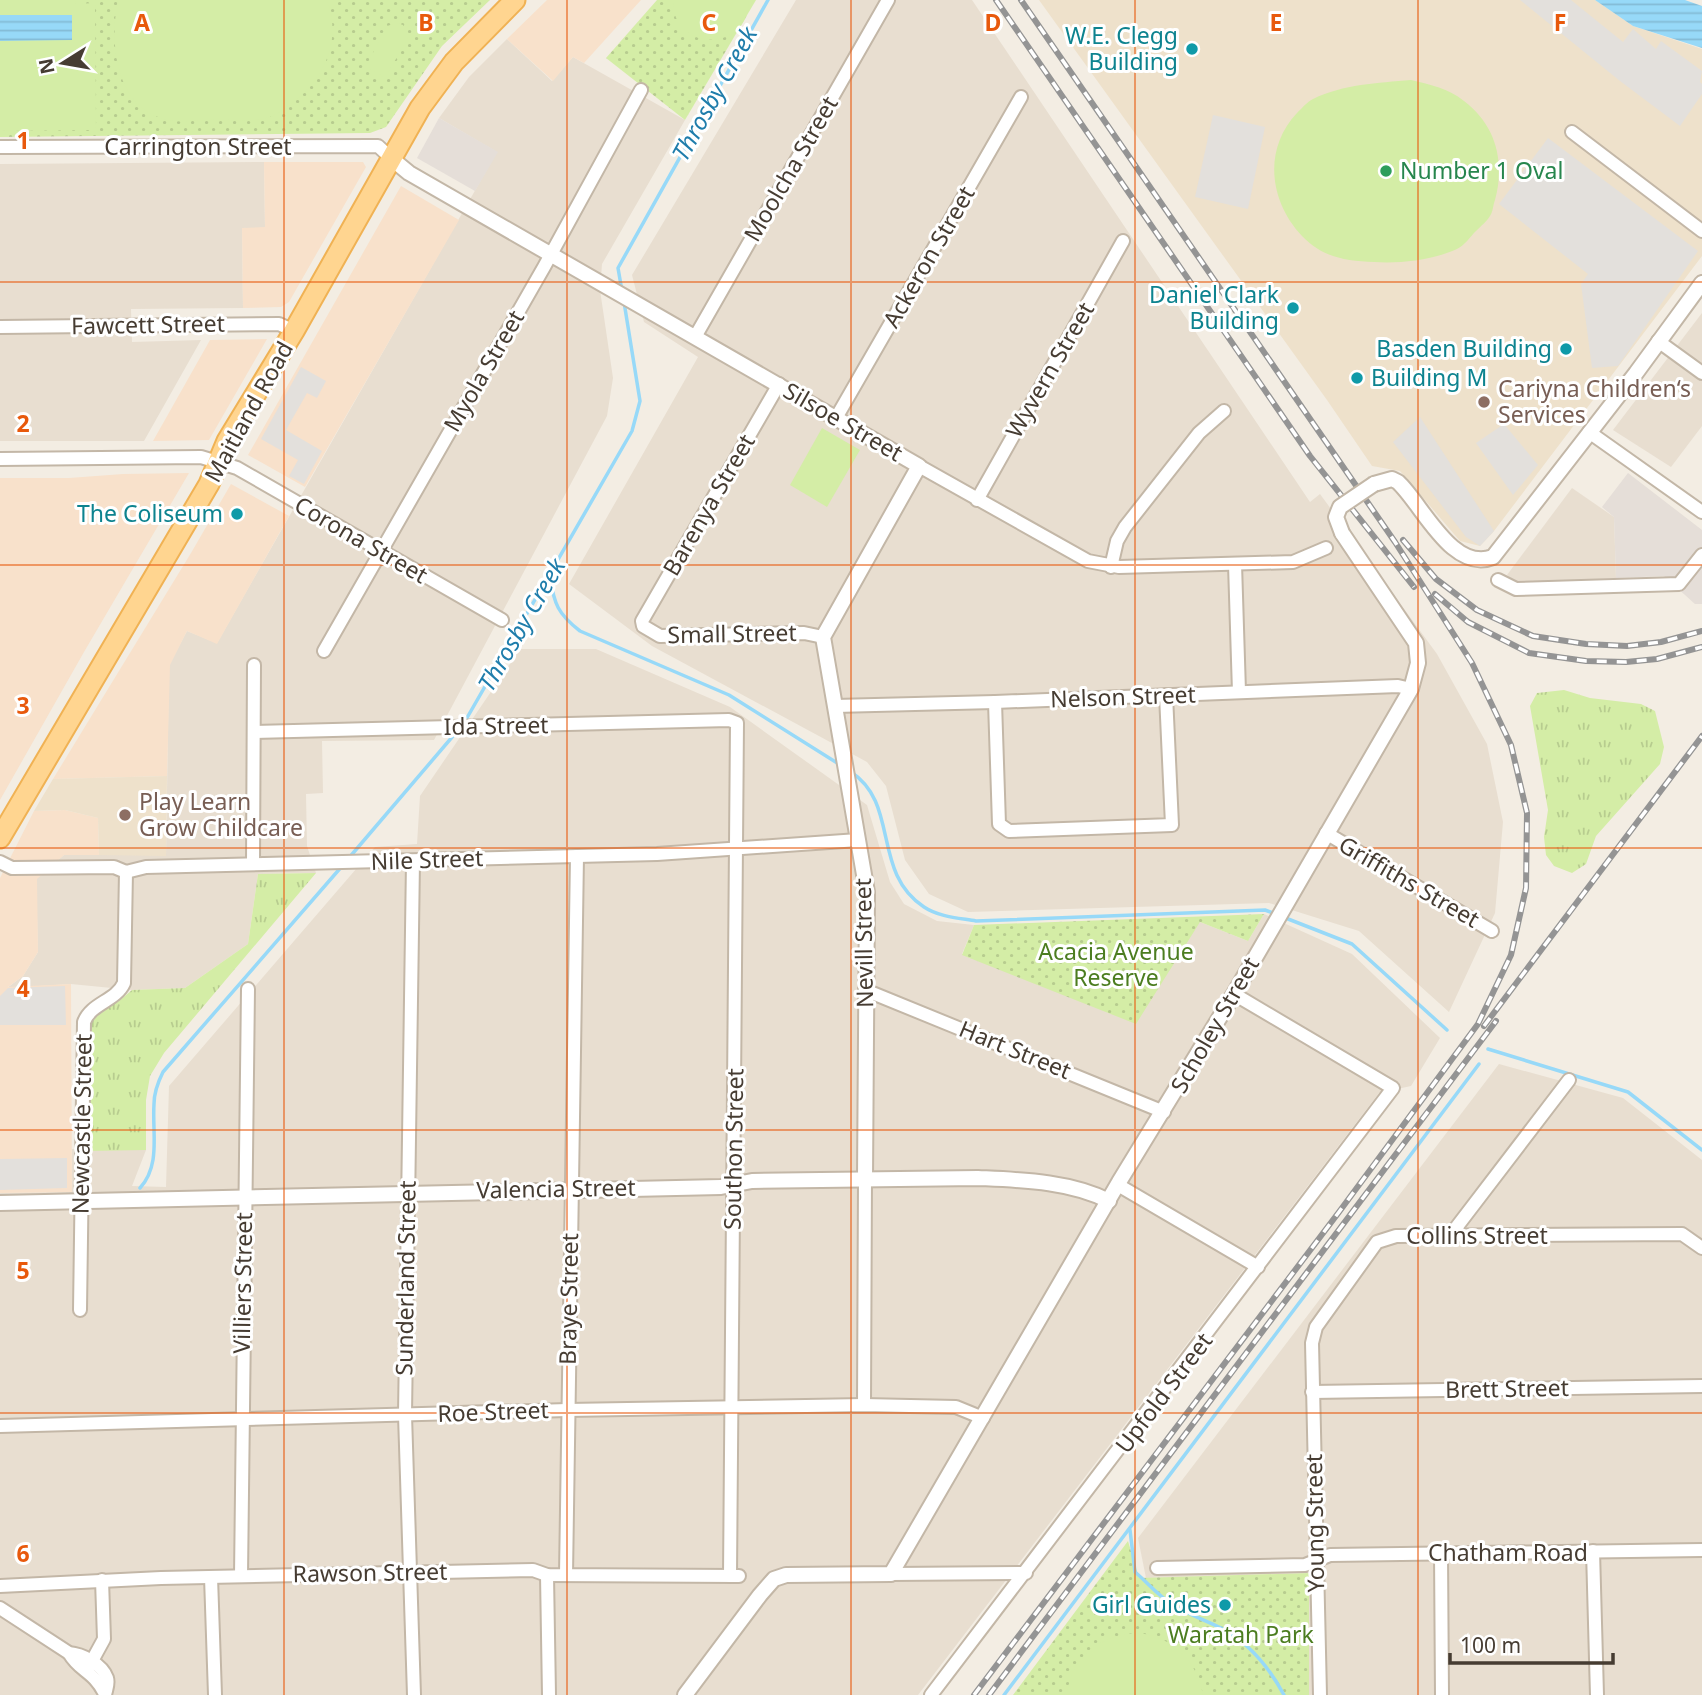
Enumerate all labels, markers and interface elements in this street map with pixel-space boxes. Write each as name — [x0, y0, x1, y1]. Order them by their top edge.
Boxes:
text: A — [134, 6, 150, 38]
text: B — [418, 6, 434, 38]
text: D — [985, 6, 1001, 38]
text: E — [1270, 6, 1282, 38]
text: F — [1554, 6, 1566, 38]
place label: W.E. Clegg Building — [1065, 19, 1178, 77]
water label: Throsby Creek — [666, 22, 764, 166]
north arrow — [28, 28, 98, 98]
marker: W.E. Clegg Building — [1184, 41, 1200, 57]
text: N — [32, 56, 61, 76]
street label: Moolcha Street — [736, 90, 845, 247]
text: 1 — [16, 124, 30, 156]
street label: Carrington Street — [104, 130, 292, 162]
place label: Number 1 Oval — [1400, 154, 1563, 186]
marker: Number 1 Oval — [1378, 163, 1394, 179]
street label: Ackeron Street — [875, 180, 982, 333]
place label: Daniel Clark Building — [1149, 278, 1280, 336]
street label: Wyvern Street — [997, 296, 1101, 443]
marker: Daniel Clark Building — [1285, 300, 1301, 316]
street label: Myola Street — [435, 304, 531, 437]
street label: Fawcett Street — [71, 307, 225, 341]
place label: Basden Building — [1376, 332, 1552, 364]
street label: Maitland Road — [196, 335, 300, 488]
marker: Basden Building — [1558, 341, 1574, 357]
place label: Building M — [1371, 361, 1487, 393]
marker: Building M — [1349, 370, 1365, 386]
place label: Cariyna Children‘s Services — [1498, 372, 1691, 430]
street label: Silsoe Street — [778, 374, 909, 468]
marker: Cariyna Children‘s Services — [1476, 394, 1492, 410]
text: 2 — [16, 407, 30, 439]
street label: Barenya Street — [655, 428, 762, 581]
street label: Corona Street — [289, 488, 434, 590]
place label: The Coliseum — [77, 497, 223, 529]
marker: The Coliseum — [229, 506, 245, 522]
water label: Throsby Creek — [469, 551, 573, 697]
street label: Small Street — [667, 616, 797, 650]
street label: Nelson Street — [1050, 677, 1196, 715]
text: 3 — [16, 689, 30, 721]
street label: Ida Street — [443, 708, 549, 742]
place label: Play Learn Grow Childcare — [139, 785, 303, 843]
marker: Play Learn Grow Childcare — [117, 807, 133, 823]
street label: Griffiths Street — [1333, 828, 1486, 934]
street label: Nile Street — [370, 841, 484, 877]
street label: Nevill Street — [846, 878, 880, 1008]
park label: Acacia Avenue Reserve — [1038, 935, 1194, 993]
street label: Scholey Street — [1162, 951, 1266, 1098]
text: 4 — [16, 972, 30, 1004]
street label: Hart Street — [955, 1012, 1076, 1086]
street label: Newcastle Street — [63, 1033, 99, 1214]
street label: Southon Street — [716, 1068, 750, 1230]
street label: Valencia Street — [476, 1171, 636, 1205]
street label: Sunderland Street — [387, 1180, 423, 1376]
street label: Villiers Street — [225, 1212, 259, 1354]
street label: Collins Street — [1406, 1219, 1548, 1251]
street label: Braye Street — [551, 1233, 585, 1365]
text: 5 — [16, 1254, 30, 1286]
street label: Upfold Street — [1107, 1326, 1219, 1459]
street label: Brett Street — [1445, 1371, 1569, 1405]
street label: Roe Street — [437, 1393, 549, 1429]
street label: Young Street — [1297, 1453, 1331, 1593]
street label: Chatham Road — [1428, 1536, 1588, 1568]
text: 6 — [16, 1537, 30, 1569]
street label: Rawson Street — [292, 1555, 448, 1589]
place label: Girl Guides — [1092, 1588, 1211, 1620]
marker: Girl Guides — [1217, 1597, 1233, 1613]
park label: Waratah Park — [1168, 1618, 1315, 1650]
scale bar — [1450, 1622, 1613, 1666]
text: 100 m — [1460, 1631, 1521, 1659]

